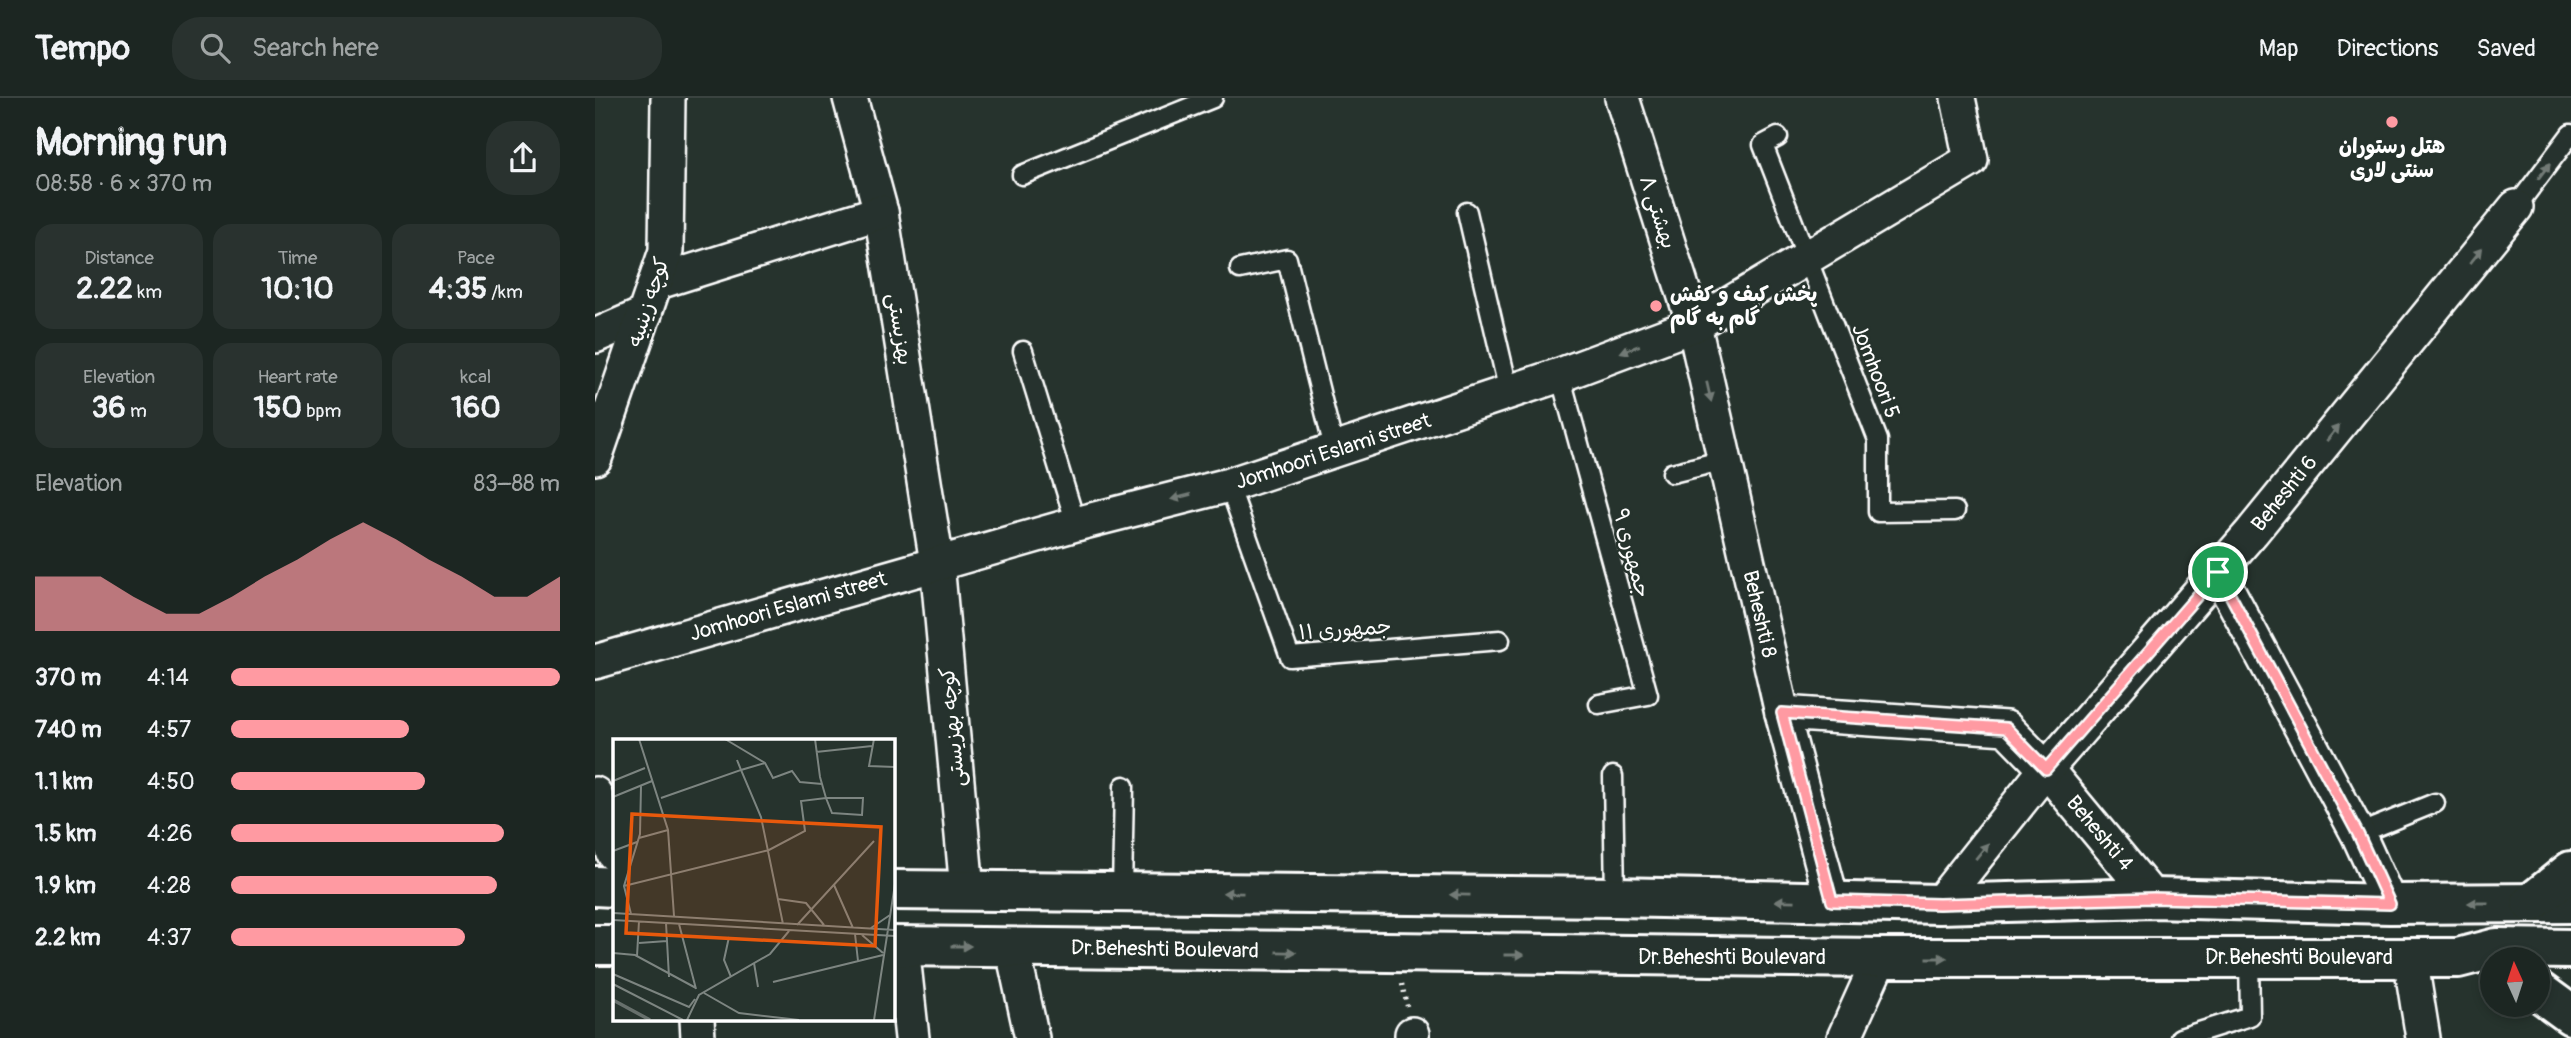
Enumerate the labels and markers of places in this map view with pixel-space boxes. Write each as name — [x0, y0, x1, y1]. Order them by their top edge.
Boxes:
marker: هتل رستوران سنتی لاری — [2384, 114, 2400, 130]
place label: هتل رستوران سنتی لاری — [2339, 133, 2446, 184]
place label: پخش کیف و کفش گام به گام — [1670, 281, 1817, 334]
marker: پخش کیف و کفش گام به گام — [1648, 298, 1664, 314]
pin — [2188, 542, 2248, 602]

